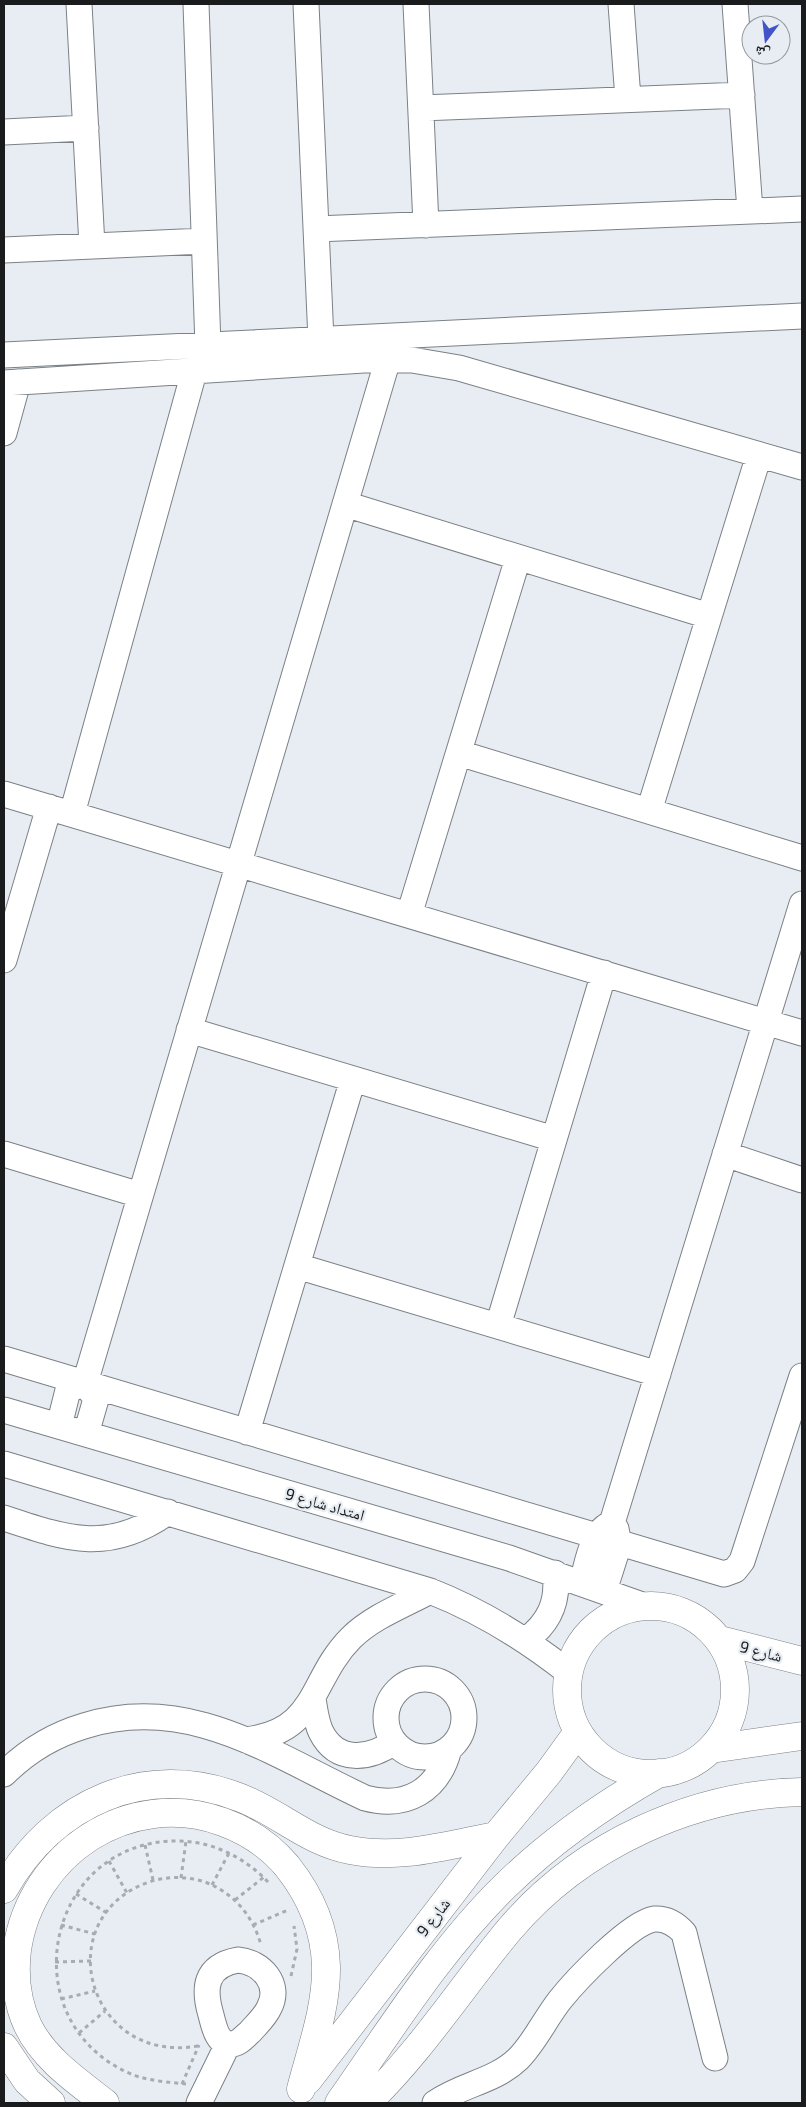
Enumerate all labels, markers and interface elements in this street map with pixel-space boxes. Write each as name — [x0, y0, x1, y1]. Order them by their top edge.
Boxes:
north arrow — [741, 15, 791, 65]
text: ش — [753, 42, 772, 63]
street label: امتداد شارع 9 — [283, 1483, 367, 1526]
street label: شارع 9 — [737, 1636, 784, 1667]
street label: شارع 9 — [412, 1894, 455, 1941]

